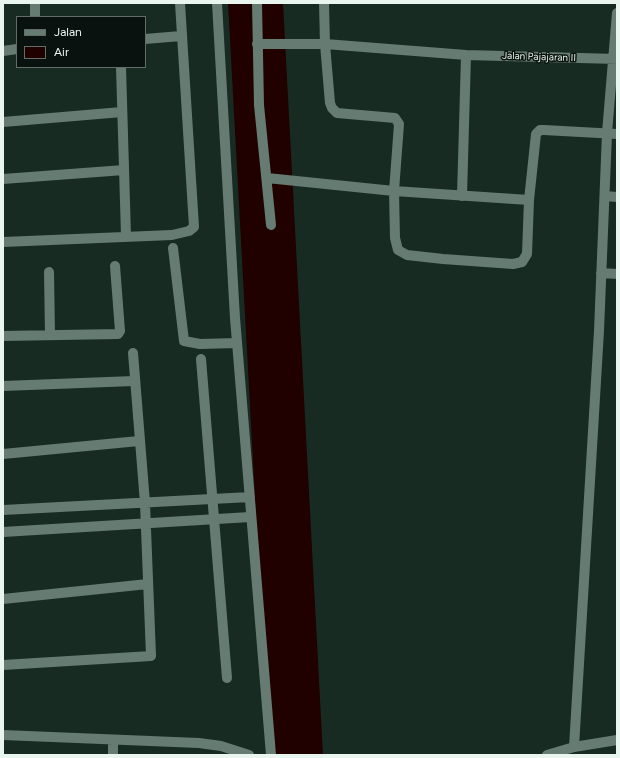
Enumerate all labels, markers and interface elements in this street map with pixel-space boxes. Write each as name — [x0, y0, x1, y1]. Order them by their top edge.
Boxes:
legend — [16, 16, 146, 68]
text: Jalan — [54, 25, 82, 39]
text: Air — [54, 45, 69, 59]
street label: Jalan Pajajaran II — [502, 50, 576, 64]

